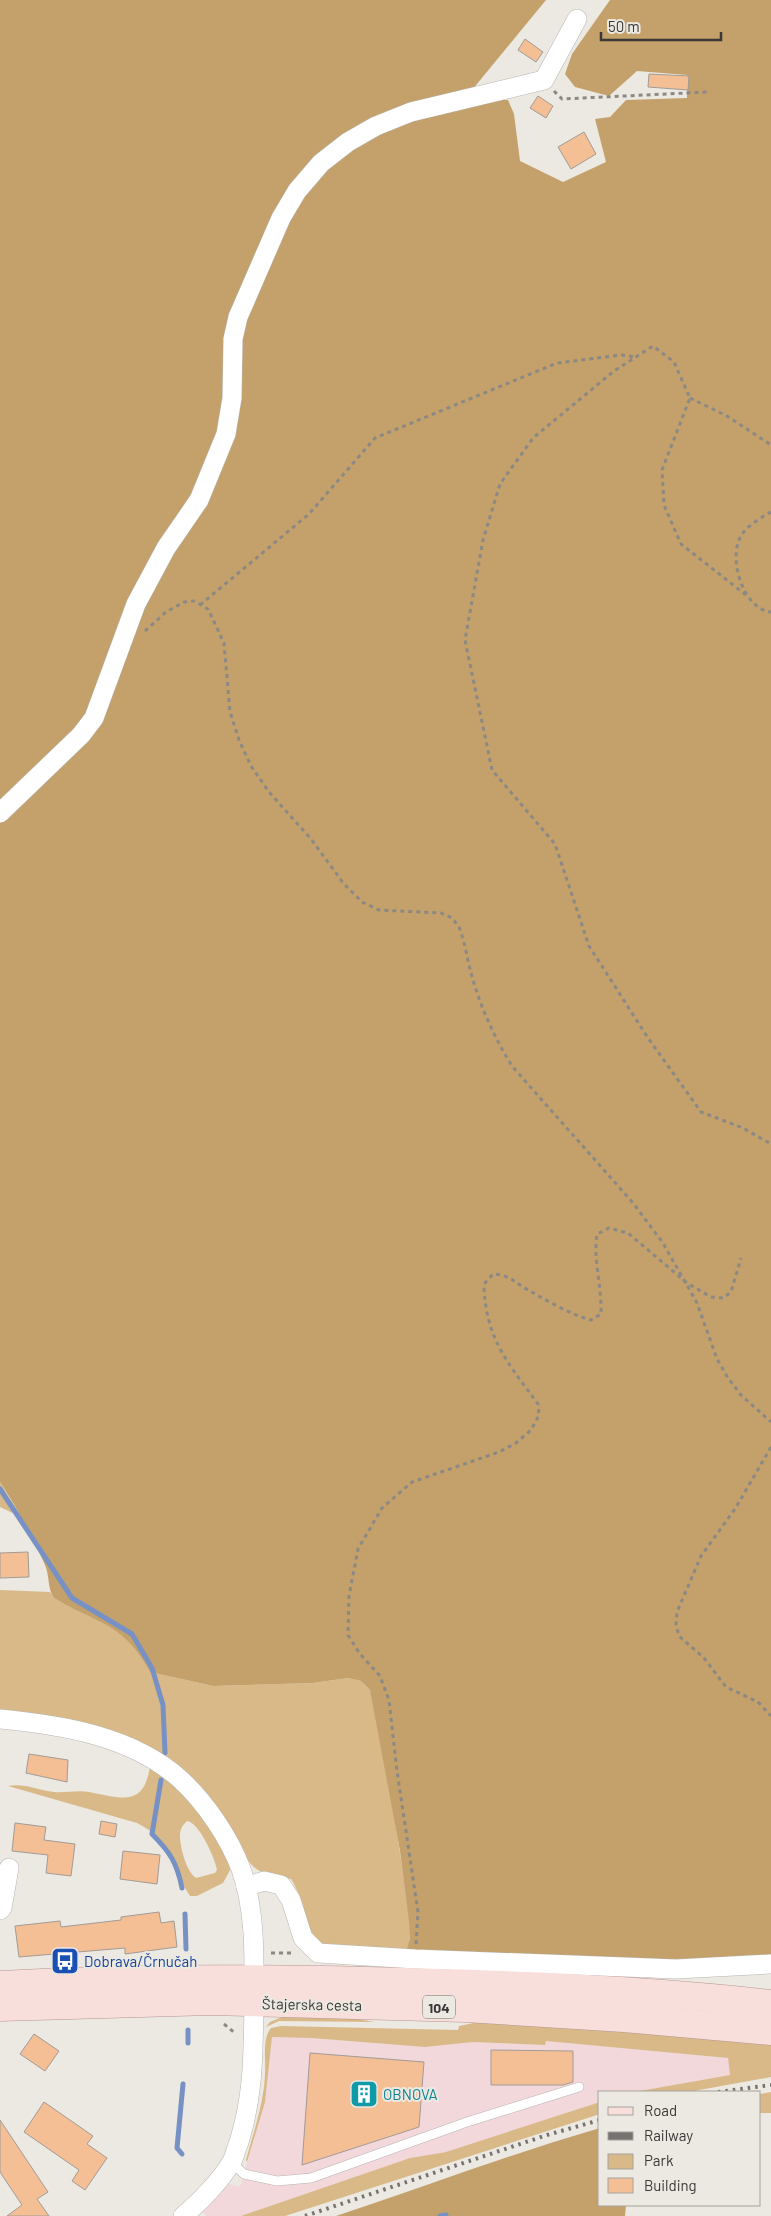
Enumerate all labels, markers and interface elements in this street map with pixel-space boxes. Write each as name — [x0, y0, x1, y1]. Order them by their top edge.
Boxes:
scale bar — [601, 10, 721, 42]
text: 50 m — [608, 17, 640, 35]
bus stop icon: Dobrava/Črnučah — [50, 1946, 80, 1976]
place label: Dobrava/Črnučah — [84, 1952, 197, 1970]
street label: Štajerska cesta — [262, 1994, 362, 2014]
road number: 104 — [423, 1995, 455, 2018]
building icon: OBNOVA — [349, 2079, 379, 2109]
place label: OBNOVA — [383, 2085, 438, 2103]
legend — [598, 2091, 761, 2206]
text: Road — [644, 2101, 677, 2119]
text: Railway — [644, 2126, 693, 2144]
text: Park — [644, 2151, 674, 2169]
text: Building — [644, 2176, 697, 2194]

